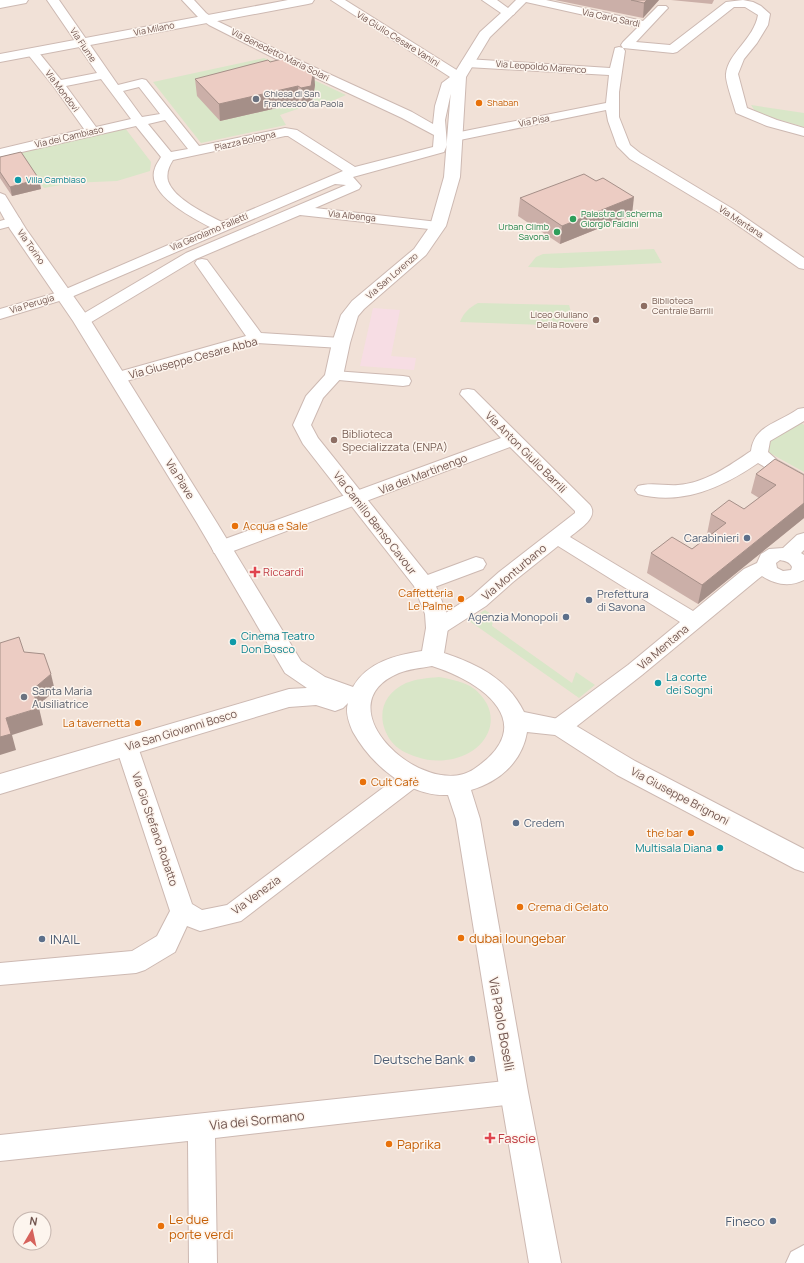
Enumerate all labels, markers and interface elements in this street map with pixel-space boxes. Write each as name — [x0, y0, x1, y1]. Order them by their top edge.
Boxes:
street label: Via Carlo Sardi — [581, 5, 641, 30]
street label: Via Giulio Cesare Vanini — [354, 8, 442, 69]
street label: Via Milano — [132, 18, 176, 39]
street label: Via Fiume — [67, 25, 100, 65]
street label: Via Benedetto Maria Solari — [229, 25, 332, 84]
street label: Via Leopoldo Marenco — [495, 57, 587, 76]
street label: Via Mondovì — [42, 67, 82, 114]
place label: Chiesa di San Francesco da Paola — [264, 87, 344, 110]
marker: Chiesa di San Francesco da Paola — [251, 94, 261, 104]
place label: Shaban — [487, 96, 519, 109]
marker: Shaban — [474, 98, 484, 108]
street label: Via Pisa — [517, 111, 551, 130]
street label: Via dei Cambiaso — [33, 122, 105, 151]
street label: Piazza Bologna — [213, 127, 277, 154]
place label: Villa Cambiaso — [26, 173, 86, 186]
marker: Villa Cambiaso — [13, 175, 23, 185]
street label: Via Mentana — [716, 202, 766, 241]
street label: Via Albenga — [327, 207, 377, 224]
place label: Palestra di scherma Giorgio Faldini — [581, 207, 662, 230]
street label: Via Gerolamo Falletti — [168, 209, 250, 254]
marker: Palestra di scherma Giorgio Faldini — [568, 214, 578, 224]
place label: Urban Climb Savona — [498, 220, 549, 243]
street label: Via Torino — [15, 227, 48, 267]
marker: Urban Climb Savona — [552, 227, 562, 237]
street label: Via San Lorenzo — [363, 249, 421, 302]
street label: Via Perugia — [8, 291, 56, 316]
place label: Biblioteca Centrale Barrili — [652, 294, 713, 317]
marker: Biblioteca Centrale Barrili — [639, 301, 649, 311]
place label: Liceo Giuliano Della Rovere — [530, 308, 588, 331]
marker: Liceo Giuliano Della Rovere — [591, 315, 601, 325]
street label: Via Giuseppe Cesare Abba — [127, 333, 259, 382]
street label: Via Anton Giulio Barrili — [482, 408, 570, 496]
place label: Biblioteca Specializzata (ENPA) — [342, 426, 448, 454]
marker: Biblioteca Specializzata (ENPA) — [329, 435, 339, 445]
street label: Via dei Martinengo — [376, 450, 470, 497]
street label: Via Piave — [162, 456, 199, 502]
street label: Via Camillo Benso Cavour — [330, 468, 420, 577]
place label: Acqua e Sale — [243, 518, 309, 533]
marker: Acqua e Sale — [230, 521, 240, 531]
place label: Carabinieri — [684, 530, 739, 545]
marker: Carabinieri — [742, 533, 752, 543]
street label: Via Monturbano — [478, 540, 550, 603]
place label: Riccardi — [263, 564, 304, 579]
marker: Riccardi — [250, 567, 260, 577]
place label: Caffetteria Le Palme — [398, 585, 454, 613]
place label: Prefettura di Savona — [597, 586, 649, 614]
marker: Caffetteria Le Palme — [456, 594, 466, 604]
marker: Prefettura di Savona — [584, 595, 594, 605]
place label: Agenzia Monopoli — [468, 609, 558, 624]
marker: Agenzia Monopoli — [561, 612, 571, 622]
street label: Via Mentana — [634, 621, 691, 672]
place label: Cinema Teatro Don Bosco — [241, 628, 315, 656]
marker: Cinema Teatro Don Bosco — [228, 637, 238, 647]
place label: La corte dei Sogni — [666, 669, 713, 697]
marker: La corte dei Sogni — [653, 678, 663, 688]
place label: Santa Maria Ausiliatrice — [32, 683, 92, 711]
marker: Santa Maria Ausiliatrice — [19, 692, 29, 702]
street label: Via San Giovanni Bosco — [123, 705, 239, 754]
place label: La tavernetta — [63, 715, 130, 730]
marker: La tavernetta — [133, 718, 143, 728]
street label: Via Giuseppe Brignoni — [628, 763, 732, 828]
street label: Via Gio Stefano Robatto — [129, 770, 182, 888]
place label: Cult Cafè — [371, 774, 419, 789]
marker: Cult Cafè — [358, 777, 368, 787]
place label: Credem — [524, 815, 564, 830]
marker: Credem — [511, 818, 521, 828]
place label: the bar — [647, 825, 683, 840]
marker: the bar — [686, 828, 696, 838]
place label: Multisala Diana — [635, 840, 712, 855]
marker: Multisala Diana — [715, 843, 725, 853]
street label: Via Venezia — [228, 872, 283, 917]
place label: Crema di Gelato — [528, 899, 609, 914]
marker: Crema di Gelato — [515, 902, 525, 912]
place label: dubai loungebar — [469, 929, 566, 947]
place label: INAIL — [50, 930, 80, 948]
marker: dubai loungebar — [456, 933, 466, 943]
marker: INAIL — [37, 934, 47, 944]
street label: Via Paolo Boselli — [485, 975, 519, 1073]
place label: Deutsche Bank — [373, 1050, 465, 1068]
marker: Deutsche Bank — [467, 1054, 477, 1064]
street label: Via dei Sormano — [209, 1106, 306, 1134]
place label: Fascie — [498, 1129, 536, 1147]
marker: Fascie — [485, 1133, 495, 1143]
place label: Paprika — [397, 1135, 441, 1153]
marker: Paprika — [384, 1139, 394, 1149]
place label: Le due porte verdi — [169, 1210, 233, 1243]
north arrow — [12, 1211, 52, 1251]
place label: Fineco — [725, 1212, 765, 1230]
text: N — [29, 1213, 39, 1229]
marker: Fineco — [768, 1216, 778, 1226]
marker: Le due porte verdi — [156, 1221, 166, 1231]

